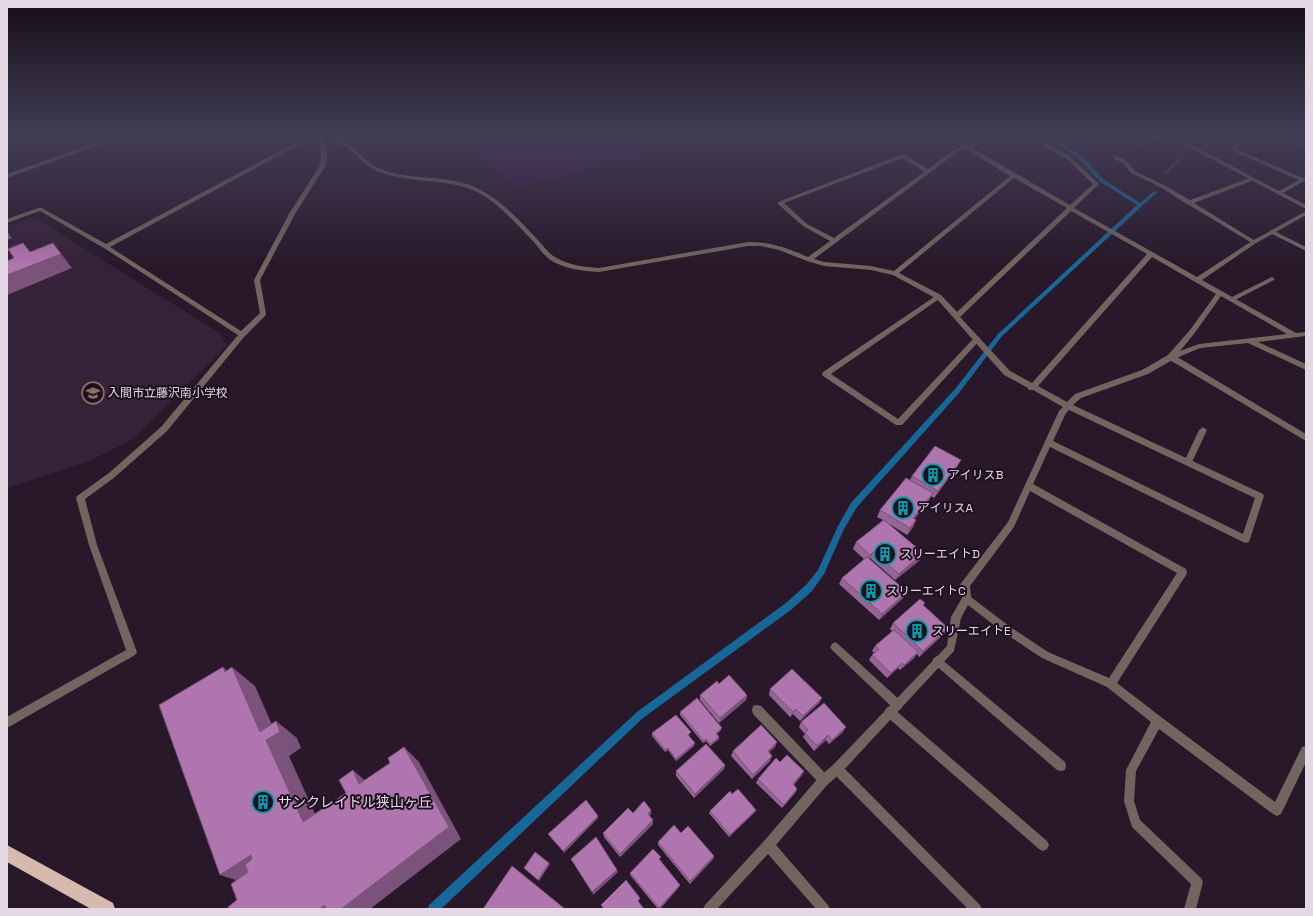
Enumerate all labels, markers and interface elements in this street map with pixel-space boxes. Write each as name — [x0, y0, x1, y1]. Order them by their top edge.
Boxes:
school or university icon: 入間市立藤沢南小学校 — [80, 380, 106, 406]
place label: 入間市立藤沢南小学校 — [108, 385, 228, 401]
building icon: アイリスB — [920, 462, 946, 488]
place label: アイリスB — [948, 467, 1003, 483]
building icon: アイリスA — [890, 495, 916, 521]
place label: アイリスA — [918, 500, 973, 516]
building icon: スリーエイトD — [872, 541, 898, 567]
place label: スリーエイトD — [900, 546, 980, 562]
building icon: スリーエイトC — [858, 578, 884, 604]
place label: スリーエイトC — [886, 583, 966, 599]
building icon: スリーエイトE — [904, 618, 930, 644]
place label: スリーエイトE — [932, 623, 1011, 639]
building icon: サンクレイドル狭山ヶ丘 — [250, 789, 276, 815]
place label: サンクレイドル狭山ヶ丘 — [278, 793, 432, 811]

